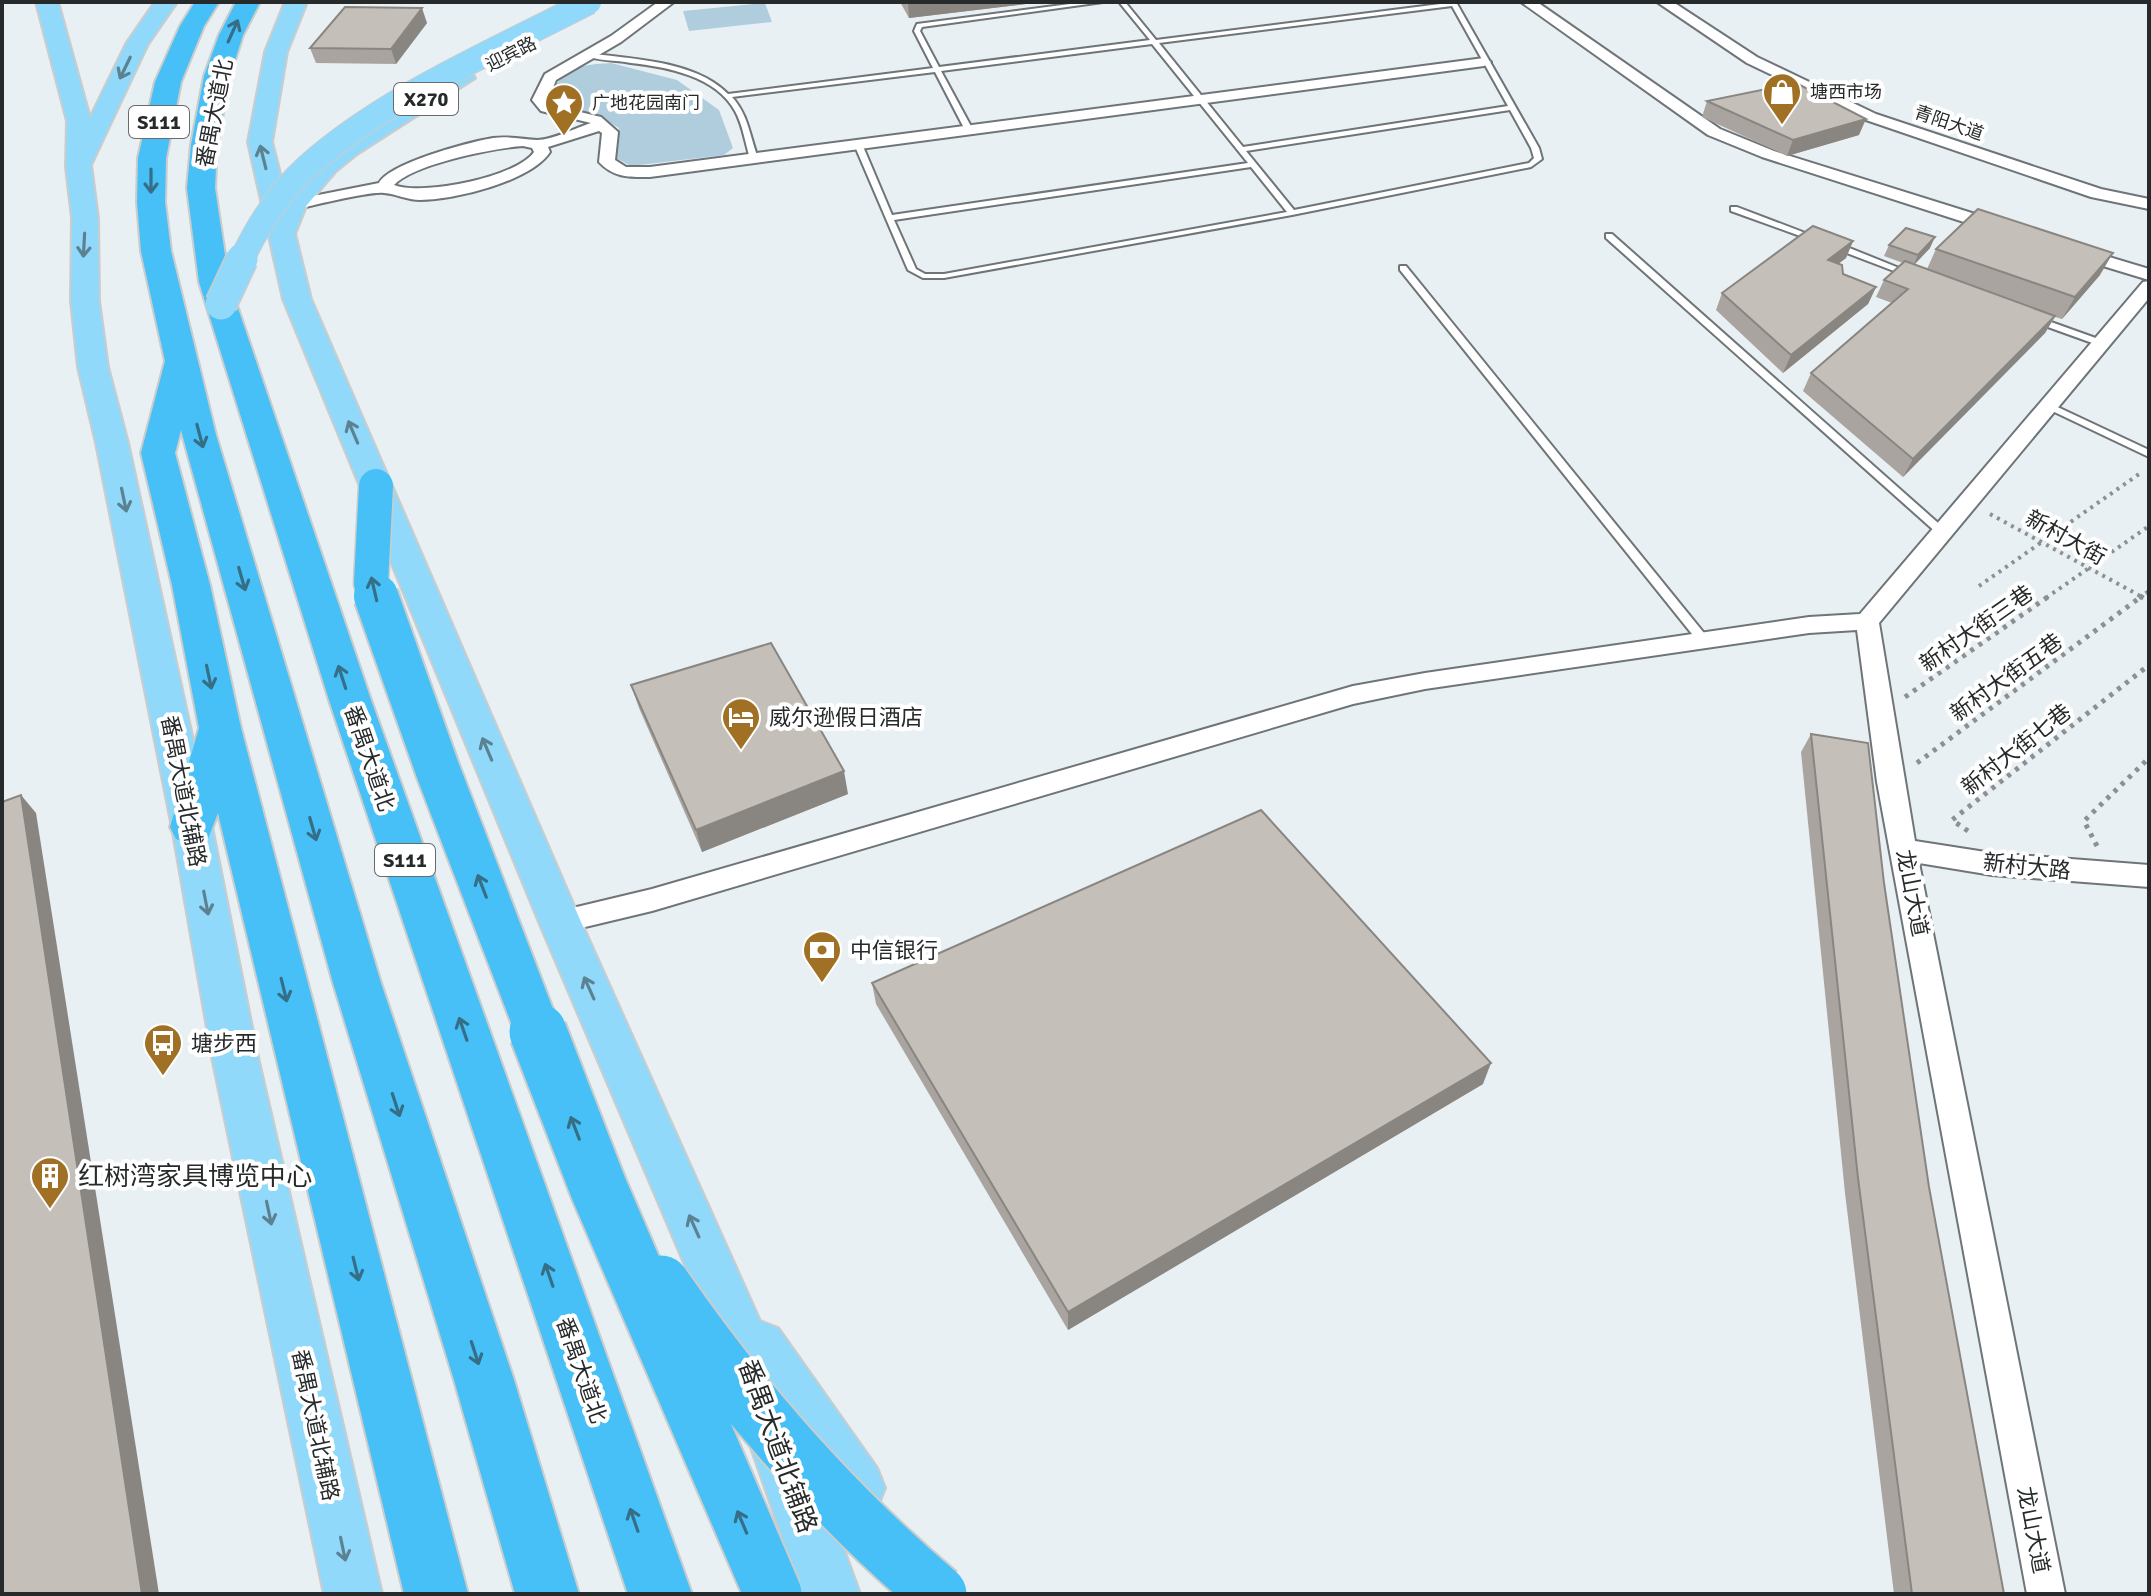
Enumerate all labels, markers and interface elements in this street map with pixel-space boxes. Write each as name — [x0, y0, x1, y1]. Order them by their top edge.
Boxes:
one-way arrow — [227, 19, 242, 44]
street label: 迎宾路 — [482, 32, 540, 76]
one-way arrow — [117, 56, 132, 80]
street label: 番禺大道北 — [191, 57, 238, 170]
shop icon: 塘西市场 — [1761, 71, 1803, 126]
place label: 塘西市场 — [1810, 81, 1882, 103]
place icon: 广地花园南门 — [543, 82, 585, 137]
road number: X270 — [394, 83, 458, 115]
place label: 广地花园南门 — [592, 92, 700, 114]
street label: 青阳大道 — [1911, 101, 1987, 145]
road number: S111 — [129, 106, 189, 138]
one-way arrow — [255, 145, 270, 170]
one-way arrow — [143, 167, 159, 194]
one-way arrow — [76, 231, 91, 258]
one-way arrow — [345, 420, 360, 445]
one-way arrow — [193, 422, 208, 448]
one-way arrow — [117, 487, 132, 513]
street label: 新村大街 — [2021, 504, 2111, 571]
one-way arrow — [235, 566, 250, 592]
one-way arrow — [366, 577, 381, 602]
street label: 新村大街三巷 — [1914, 579, 2038, 677]
street label: 新村大街五巷 — [1945, 628, 2068, 727]
one-way arrow — [203, 664, 218, 689]
one-way arrow — [334, 665, 349, 690]
hotel icon: 威尔逊假日酒店 — [720, 696, 762, 751]
street label: 新村大街七巷 — [1956, 698, 2077, 801]
street label: 番禺大道北 — [339, 702, 400, 815]
place label: 威尔逊假日酒店 — [769, 704, 923, 731]
street label: 番禺大道北辅路 — [156, 713, 211, 869]
one-way arrow — [478, 737, 493, 762]
one-way arrow — [307, 816, 322, 842]
road number: S111 — [375, 844, 435, 876]
street label: 龙山大道 — [1891, 847, 1934, 939]
street label: 新村大路 — [1982, 848, 2072, 885]
one-way arrow — [474, 874, 488, 899]
one-way arrow — [200, 890, 215, 916]
bank icon: 中信银行 — [801, 929, 843, 984]
place label: 中信银行 — [850, 937, 938, 964]
one-way arrow — [580, 976, 595, 1001]
one-way arrow — [277, 977, 292, 1002]
one-way arrow — [455, 1017, 470, 1042]
bus stop icon: 塘步西 — [142, 1022, 184, 1077]
place label: 塘步西 — [191, 1030, 257, 1057]
one-way arrow — [390, 1092, 405, 1117]
one-way arrow — [567, 1116, 581, 1141]
building icon: 红树湾家具博览中心 — [29, 1155, 71, 1210]
place label: 红树湾家具博览中心 — [78, 1161, 312, 1193]
one-way arrow — [262, 1200, 277, 1225]
one-way arrow — [685, 1214, 700, 1239]
one-way arrow — [349, 1255, 364, 1281]
one-way arrow — [540, 1263, 555, 1288]
street label: 番禺大道北 — [551, 1314, 612, 1427]
one-way arrow — [468, 1339, 483, 1365]
street label: 番禺大道北辅路 — [286, 1347, 345, 1503]
street label: 番禺大道北铺路 — [731, 1355, 823, 1537]
street label: 龙山大道 — [2012, 1484, 2055, 1576]
one-way arrow — [626, 1509, 640, 1533]
one-way arrow — [734, 1511, 749, 1535]
one-way arrow — [336, 1536, 351, 1561]

